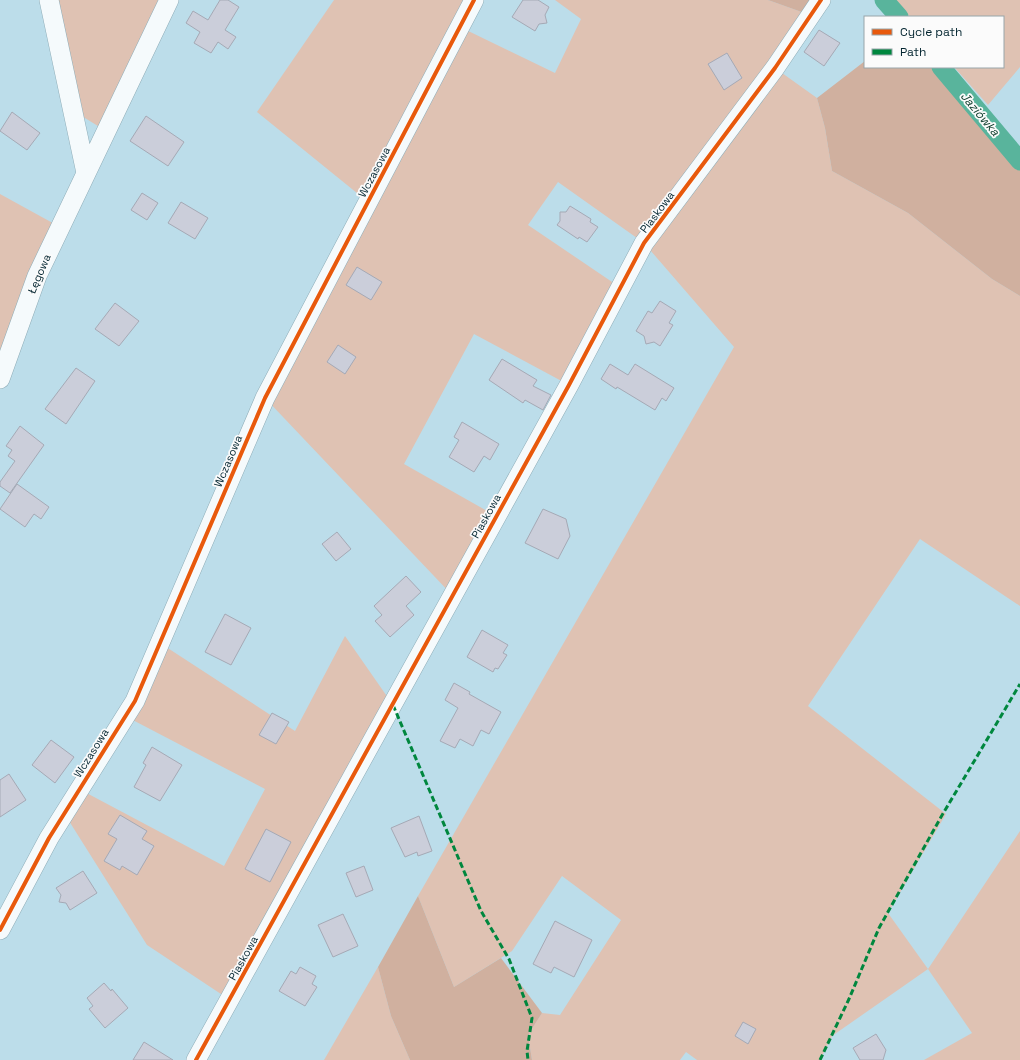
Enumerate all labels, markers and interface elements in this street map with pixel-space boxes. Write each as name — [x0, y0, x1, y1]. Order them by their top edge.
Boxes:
legend — [864, 16, 1004, 68]
text: Cycle path — [900, 24, 962, 40]
text: Path — [900, 44, 926, 60]
water label: Jaziówka — [957, 89, 1003, 140]
street label: Wczasowa — [355, 144, 393, 200]
street label: Piaskowa — [637, 188, 678, 236]
street label: Łęgowa — [24, 251, 54, 296]
street label: Wczasowa — [211, 432, 246, 489]
street label: Piaskowa — [468, 491, 504, 541]
street label: Wczasowa — [70, 725, 112, 780]
street label: Piaskowa — [225, 933, 261, 983]

